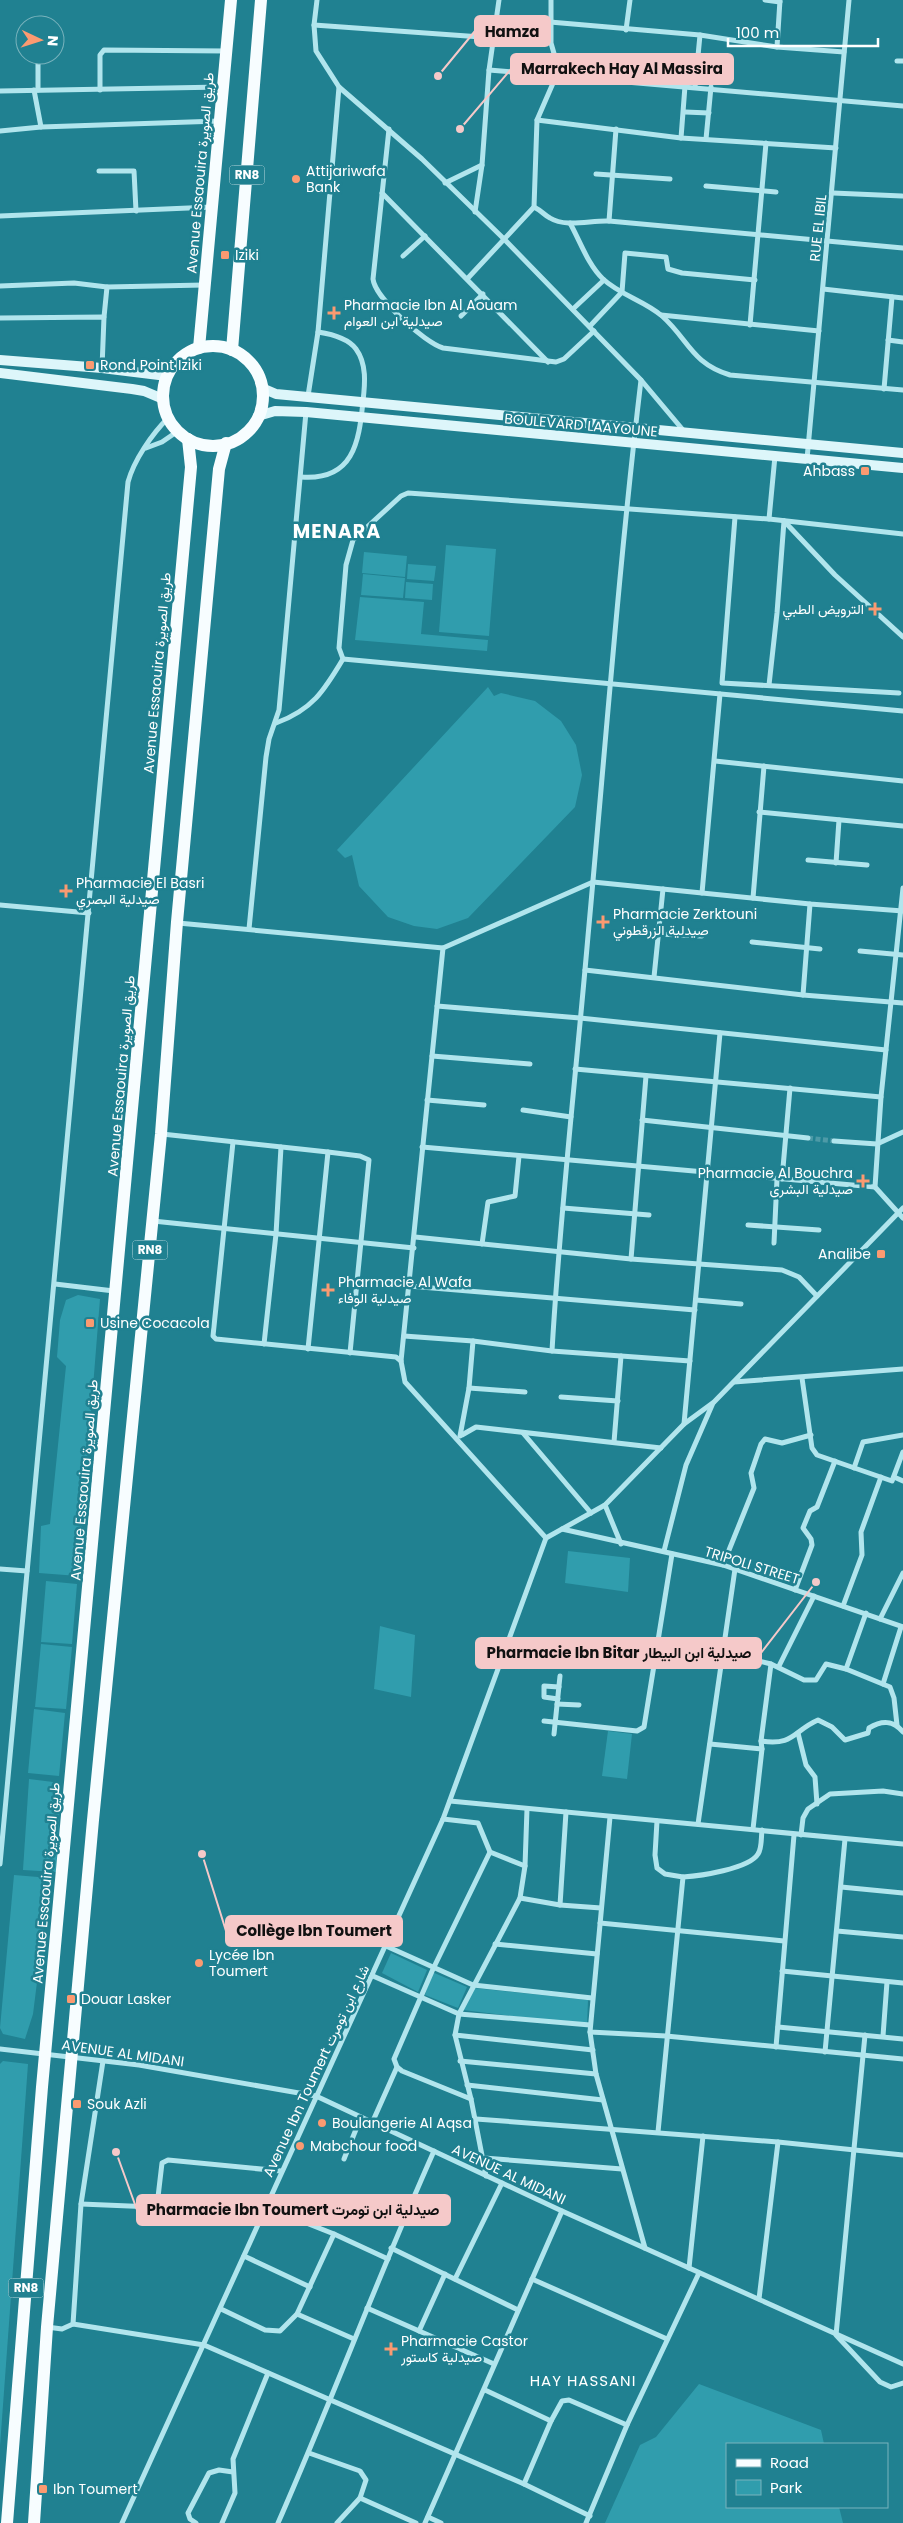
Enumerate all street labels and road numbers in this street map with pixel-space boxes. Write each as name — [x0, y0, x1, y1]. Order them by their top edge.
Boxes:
street label: Avenue Essaouira طريق الصويرة — [181, 72, 219, 274]
road number: RN8 — [230, 166, 264, 184]
street label: RUE EL IBIL — [805, 193, 831, 263]
street label: BOULEVARD LAAYOUNE — [503, 408, 659, 442]
street label: Avenue Essaouira طريق الصويرة — [138, 572, 176, 774]
street label: Avenue Essaouira طريق الصويرة — [102, 975, 140, 1177]
road number: RN8 — [132, 1240, 168, 1260]
street label: Avenue Essaouira طريق الصويرة — [65, 1379, 103, 1581]
street label: TRIPOLI STREET — [702, 1541, 802, 1589]
street label: Avenue Essaouira طريق الصويرة — [27, 1782, 65, 1984]
street label: Avenue Ibn Toumert شارع ابن تومرت — [258, 1962, 375, 2181]
street label: AVENUE AL MIDANI — [60, 2034, 186, 2072]
street label: AVENUE AL MIDANI — [449, 2139, 569, 2209]
road number: RN8 — [8, 2278, 44, 2298]

